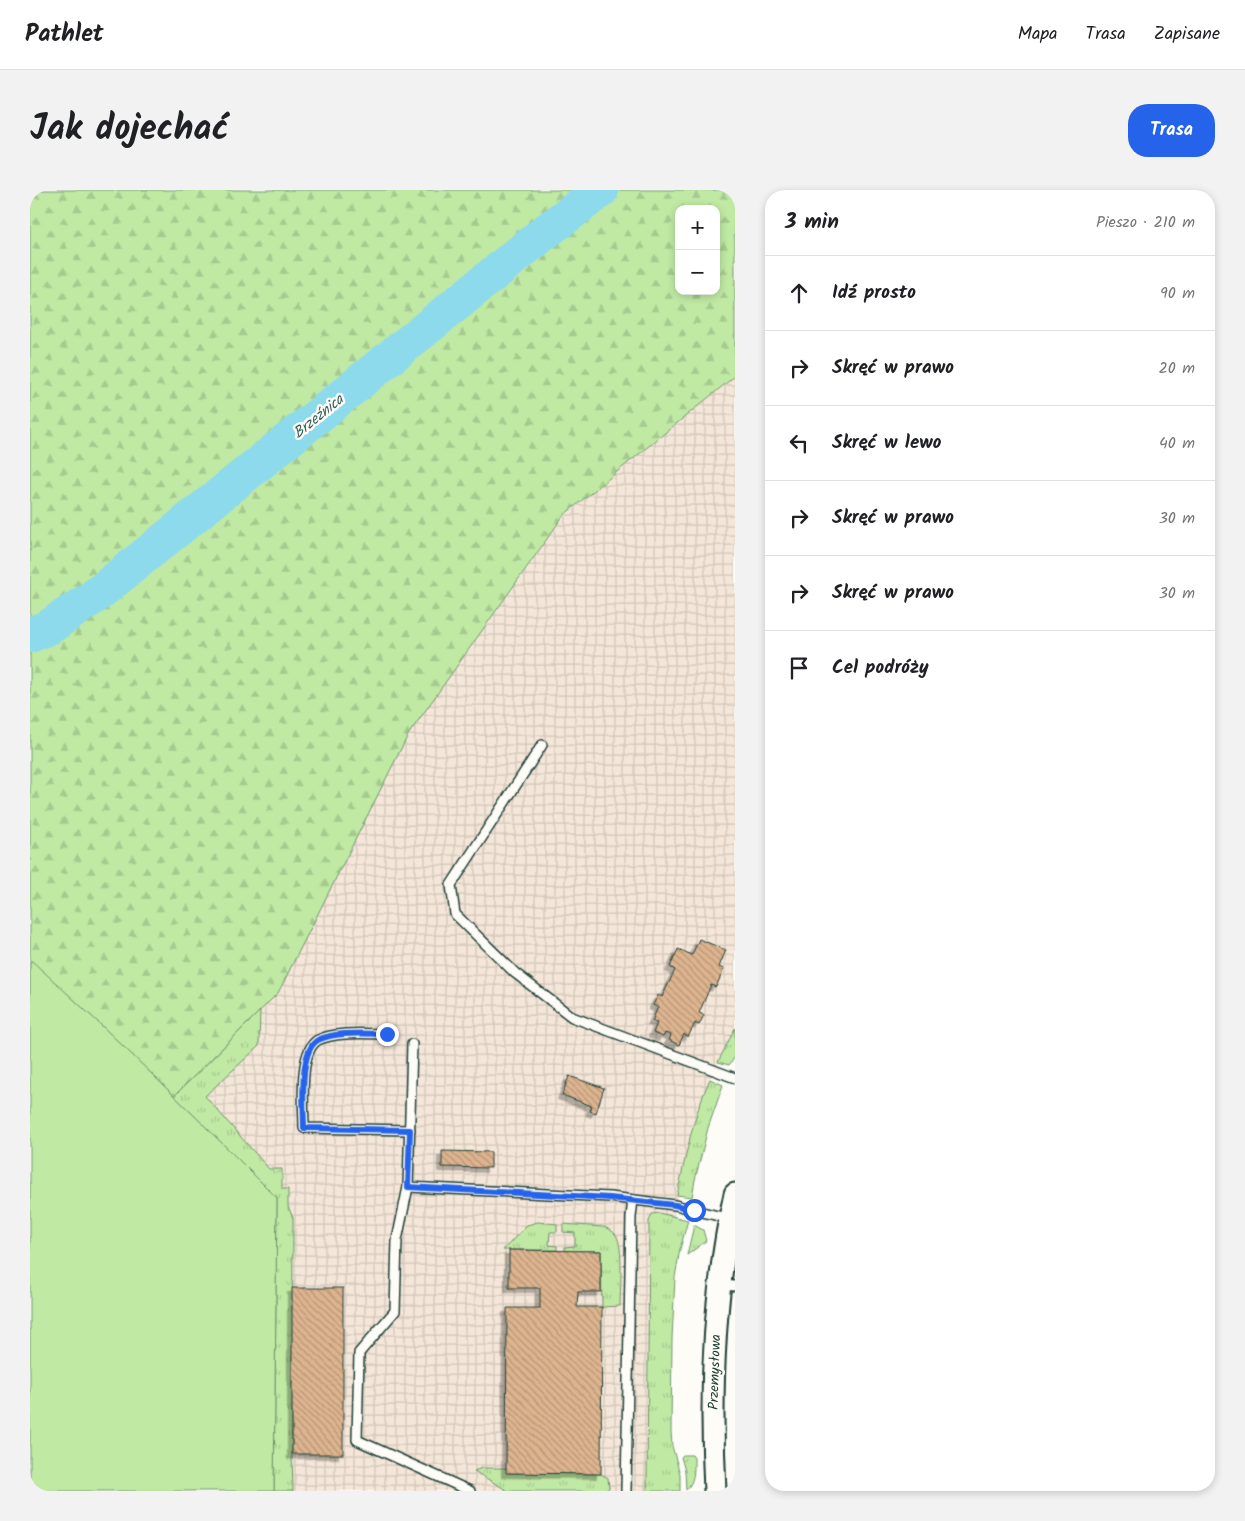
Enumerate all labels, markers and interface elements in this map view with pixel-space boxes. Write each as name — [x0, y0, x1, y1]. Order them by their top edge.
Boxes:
text: Pathlet — [25, 15, 104, 54]
text: Mapa — [1018, 20, 1058, 49]
text: Trasa — [1086, 20, 1126, 49]
text: Zapisane — [1154, 20, 1220, 49]
text: Jak dojechać — [30, 102, 229, 158]
button: Trasa — [1128, 104, 1215, 157]
map controls — [675, 205, 720, 295]
button: + — [675, 205, 720, 250]
text: 3 min — [785, 206, 839, 239]
text: Pieszo · 210 m — [1096, 210, 1195, 235]
button: − — [675, 250, 720, 295]
text: Idź prosto — [832, 278, 916, 308]
icon: ahead — [785, 279, 813, 307]
text: 90 m — [1160, 281, 1195, 306]
text: Skręć w prawo — [832, 353, 954, 383]
icon: right — [785, 354, 813, 382]
text: 20 m — [1159, 356, 1195, 381]
water label: Brzeźnica — [288, 388, 350, 445]
text: Skręć w lewo — [832, 428, 941, 458]
icon: left — [785, 429, 813, 457]
text: 40 m — [1159, 431, 1195, 456]
text: Skręć w prawo — [832, 503, 954, 533]
icon: right — [785, 504, 813, 532]
text: 30 m — [1159, 506, 1195, 531]
text: Skręć w prawo — [832, 578, 954, 608]
icon: right — [785, 579, 813, 607]
text: 30 m — [1159, 581, 1195, 606]
text: Cel podróży — [832, 653, 929, 683]
icon: arrive — [785, 654, 813, 682]
route end — [376, 1023, 399, 1046]
route start — [683, 1199, 706, 1222]
street label: Przemysłowa — [703, 1334, 727, 1410]

